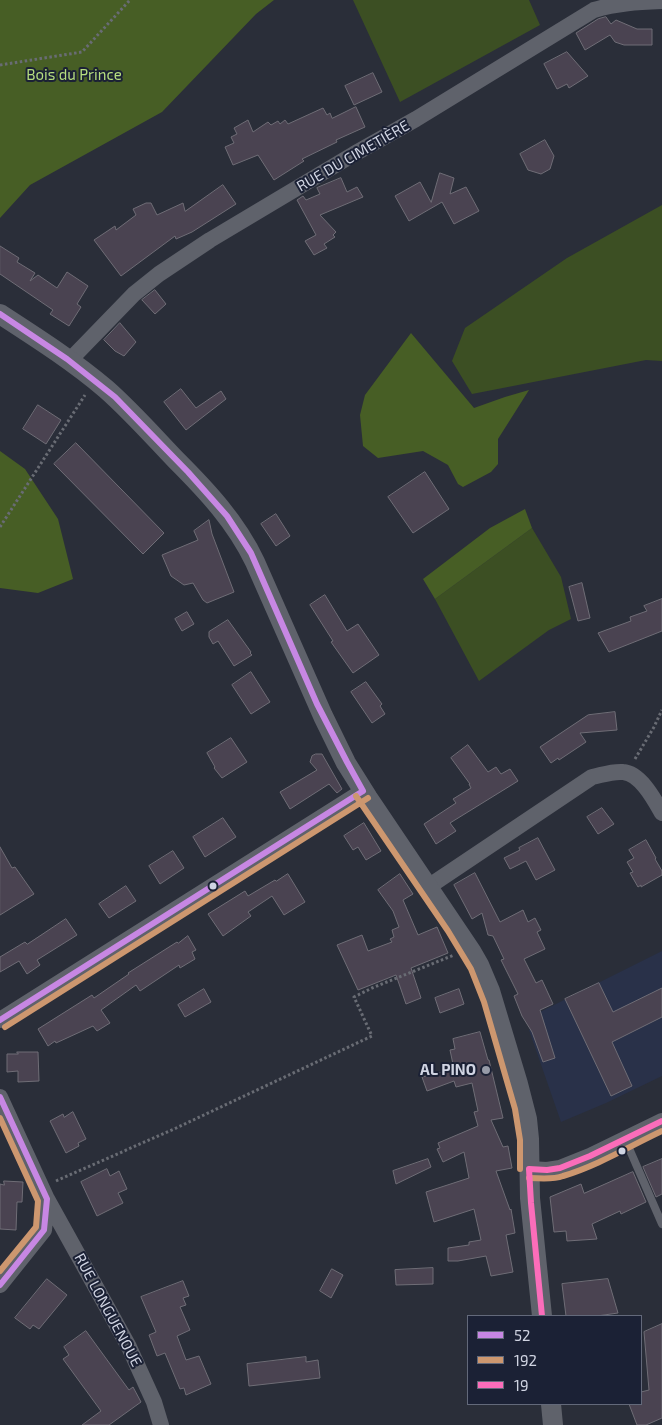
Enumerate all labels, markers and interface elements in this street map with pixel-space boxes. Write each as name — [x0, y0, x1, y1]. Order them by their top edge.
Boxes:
park label: Bois du Prince — [26, 66, 122, 84]
street label: RUE DU CIMETIÈRE — [293, 116, 413, 196]
unlabelled marker — [208, 881, 218, 891]
place label: AL PINO — [420, 1061, 476, 1079]
marker: AL PINO — [480, 1064, 492, 1076]
unlabelled marker — [617, 1146, 627, 1156]
street label: RUE LONGUENOUE — [71, 1250, 145, 1370]
legend — [467, 1315, 642, 1405]
text: 52 — [514, 1326, 530, 1344]
text: 192 — [514, 1351, 537, 1369]
text: 19 — [514, 1376, 529, 1394]

